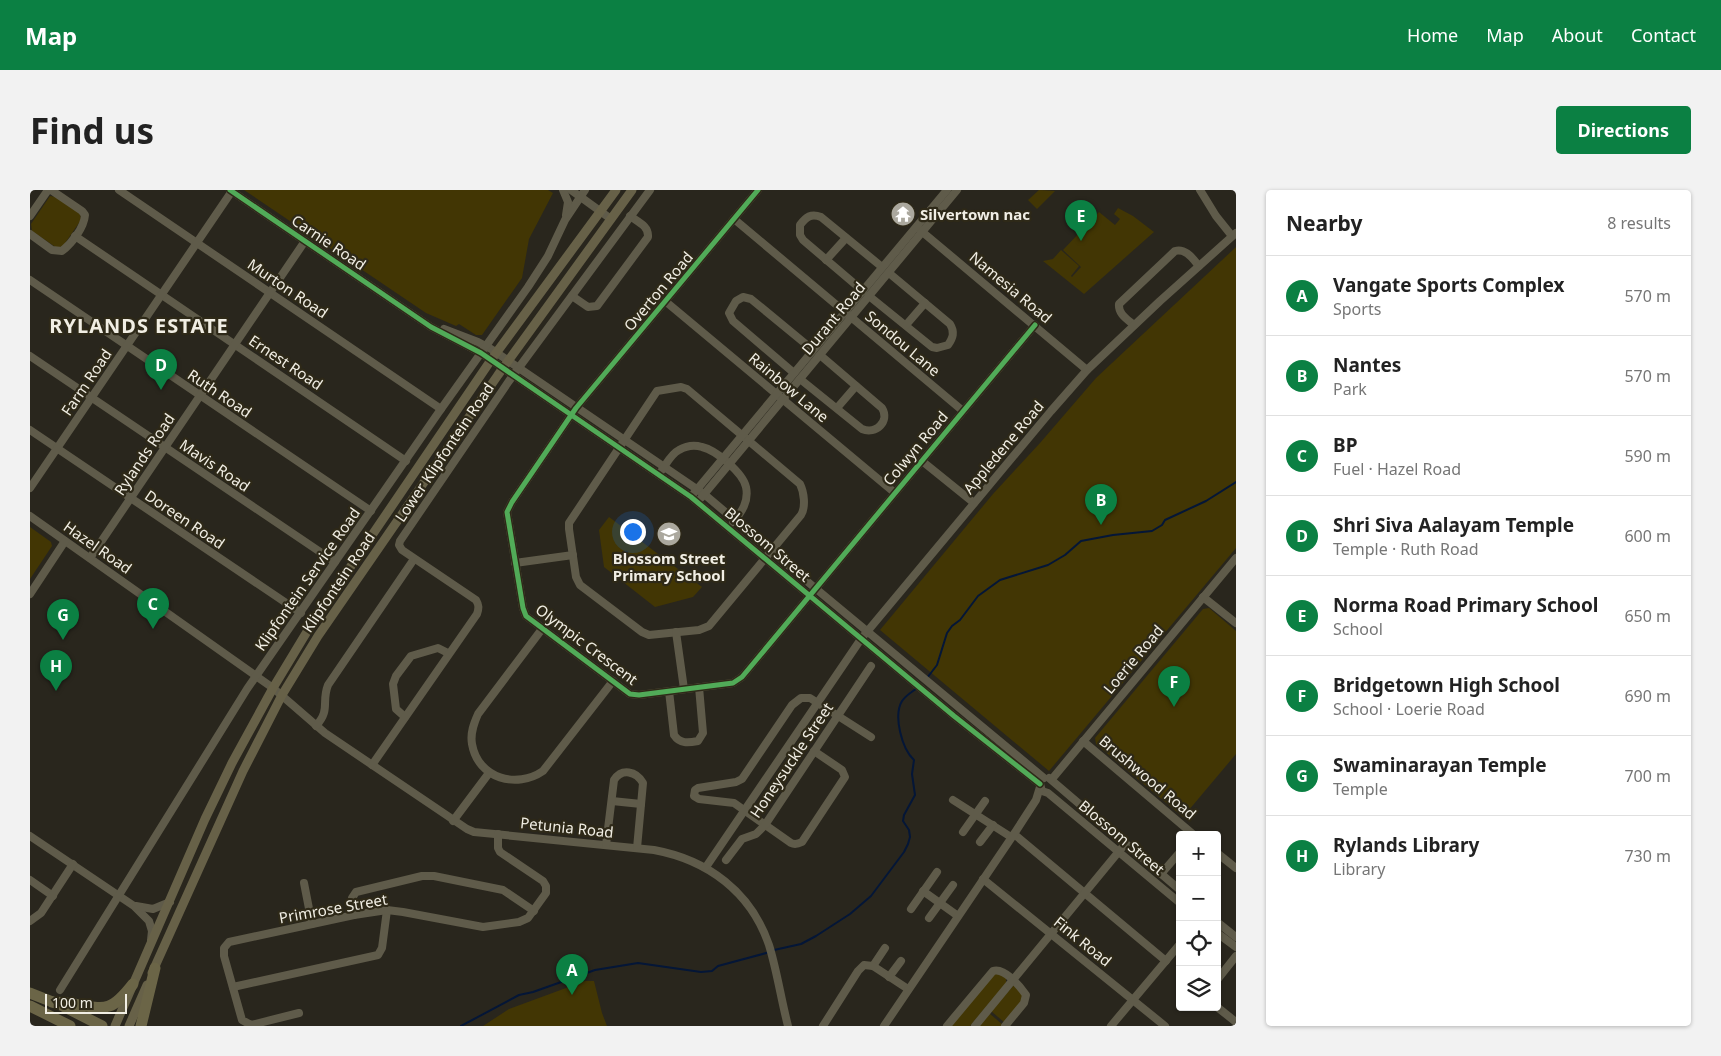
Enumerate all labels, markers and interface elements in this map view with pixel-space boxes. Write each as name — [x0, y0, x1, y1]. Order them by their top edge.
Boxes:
text: Map — [25, 19, 77, 52]
text: Home — [1407, 23, 1458, 47]
text: Map — [1486, 23, 1524, 47]
text: About — [1552, 23, 1603, 47]
text: Contact — [1631, 23, 1696, 47]
button: Directions — [1556, 106, 1691, 154]
text: Find us — [30, 107, 154, 154]
pin: E — [1065, 200, 1097, 241]
temple icon: Silvertown nac — [890, 201, 916, 227]
place label: Silvertown nac — [920, 204, 1030, 224]
text: Nearby — [1286, 209, 1362, 237]
street label: Carnie Road — [288, 210, 370, 274]
text: 8 results — [1607, 212, 1671, 234]
street label: Overton Road — [619, 247, 697, 335]
street label: Namesia Road — [966, 247, 1056, 327]
street label: Murton Road — [244, 254, 332, 322]
text: Vangate Sports Complex — [1333, 272, 1564, 298]
street label: Durant Road — [797, 277, 869, 359]
text: A — [1296, 285, 1308, 307]
text: 570 m — [1624, 285, 1671, 307]
text: Sports — [1333, 298, 1381, 320]
street label: Sondou Lane — [861, 306, 945, 380]
district label: RYLANDS ESTATE — [49, 312, 229, 339]
street label: Ernest Road — [245, 330, 327, 394]
street label: Farm Road — [56, 345, 116, 419]
street label: Rainbow Lane — [745, 348, 833, 426]
pin: D — [145, 349, 177, 390]
text: Nantes — [1333, 352, 1401, 378]
street label: Ruth Road — [184, 364, 256, 422]
text: B — [1297, 365, 1307, 387]
text: 570 m — [1624, 365, 1671, 387]
text: Park — [1333, 378, 1367, 400]
street label: Lower Klipfontein Road — [390, 379, 498, 525]
street label: Appledene Road — [958, 396, 1048, 498]
street label: Colwyn Road — [878, 407, 952, 489]
street label: Rylands Road — [109, 409, 179, 499]
text: BP — [1333, 432, 1357, 458]
street label: Mavis Road — [176, 434, 254, 496]
text: C — [1297, 445, 1307, 467]
text: 590 m — [1624, 445, 1671, 467]
text: Fuel · Hazel Road — [1333, 458, 1461, 480]
pin: B — [1085, 484, 1117, 525]
street label: Doreen Road — [141, 485, 229, 553]
street label: Blossom Street — [721, 502, 815, 586]
street label: Klipfontein Service Road — [250, 503, 364, 655]
text: Shri Siva Aalayam Temple — [1333, 512, 1574, 538]
street label: Hazel Road — [60, 516, 136, 578]
your location — [620, 519, 646, 545]
school or university icon: Blossom Street Primary School — [656, 521, 682, 547]
text: D — [1296, 525, 1308, 547]
text: 600 m — [1624, 525, 1671, 547]
street label: Klipfontein Road — [297, 528, 379, 636]
text: Temple · Ruth Road — [1333, 538, 1478, 560]
place label: Blossom Street Primary School — [613, 548, 726, 585]
pin: C — [137, 588, 169, 629]
text: Norma Road Primary School — [1333, 592, 1599, 618]
pin: G — [47, 599, 79, 640]
street label: Olympic Crescent — [532, 599, 643, 689]
text: E — [1298, 605, 1306, 627]
text: 650 m — [1624, 605, 1671, 627]
text: School — [1333, 618, 1383, 640]
street label: Loerie Road — [1098, 620, 1168, 698]
pin: H — [40, 650, 72, 691]
pin: F — [1158, 666, 1190, 707]
text: Bridgetown High School — [1333, 672, 1560, 698]
text: F — [1298, 685, 1306, 707]
text: 690 m — [1624, 685, 1671, 707]
street label: Honeysuckle Street — [745, 698, 837, 822]
text: School · Loerie Road — [1333, 698, 1485, 720]
street label: Brushwood Road — [1095, 731, 1201, 823]
text: Swaminarayan Temple — [1333, 752, 1547, 778]
text: G — [1296, 765, 1308, 787]
text: 700 m — [1624, 765, 1671, 787]
text: Temple — [1333, 778, 1388, 800]
street label: Blossom Street — [1075, 795, 1169, 879]
street label: Petunia Road — [519, 812, 615, 842]
map controls — [1176, 831, 1221, 1011]
button: + — [1176, 831, 1221, 876]
text: Rylands Library — [1333, 832, 1479, 858]
text: H — [1296, 845, 1308, 867]
text: 730 m — [1624, 845, 1671, 867]
text: Library — [1333, 858, 1385, 880]
button: − — [1176, 876, 1221, 921]
street label: Primrose Street — [277, 889, 389, 927]
street label: Fink Road — [1050, 912, 1116, 970]
button: locate — [1176, 921, 1221, 966]
pin: A — [556, 954, 588, 995]
button: layers — [1176, 966, 1221, 1011]
scale bar — [45, 991, 128, 1014]
text: 100 m — [52, 993, 93, 1012]

